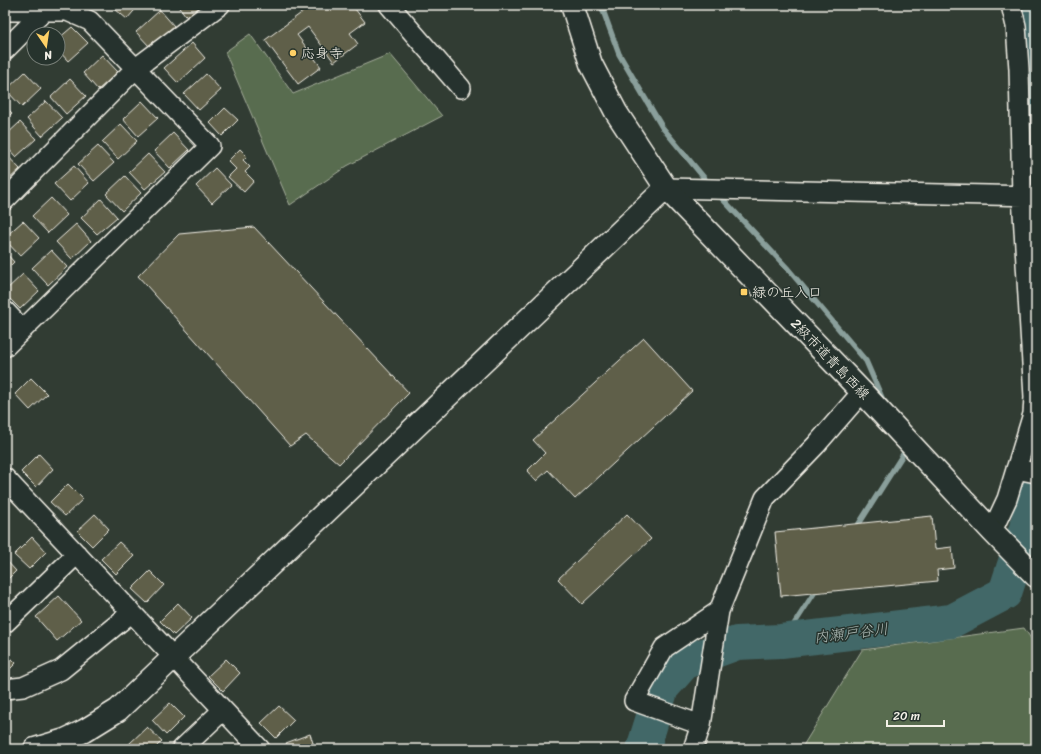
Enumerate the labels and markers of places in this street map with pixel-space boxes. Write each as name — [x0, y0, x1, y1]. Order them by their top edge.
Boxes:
place label: 応身寺 — [301, 41, 343, 66]
marker: 応身寺 — [288, 48, 298, 58]
place label: 緑の丘入口 — [752, 280, 822, 305]
marker: 緑の丘入口 — [739, 287, 749, 297]

